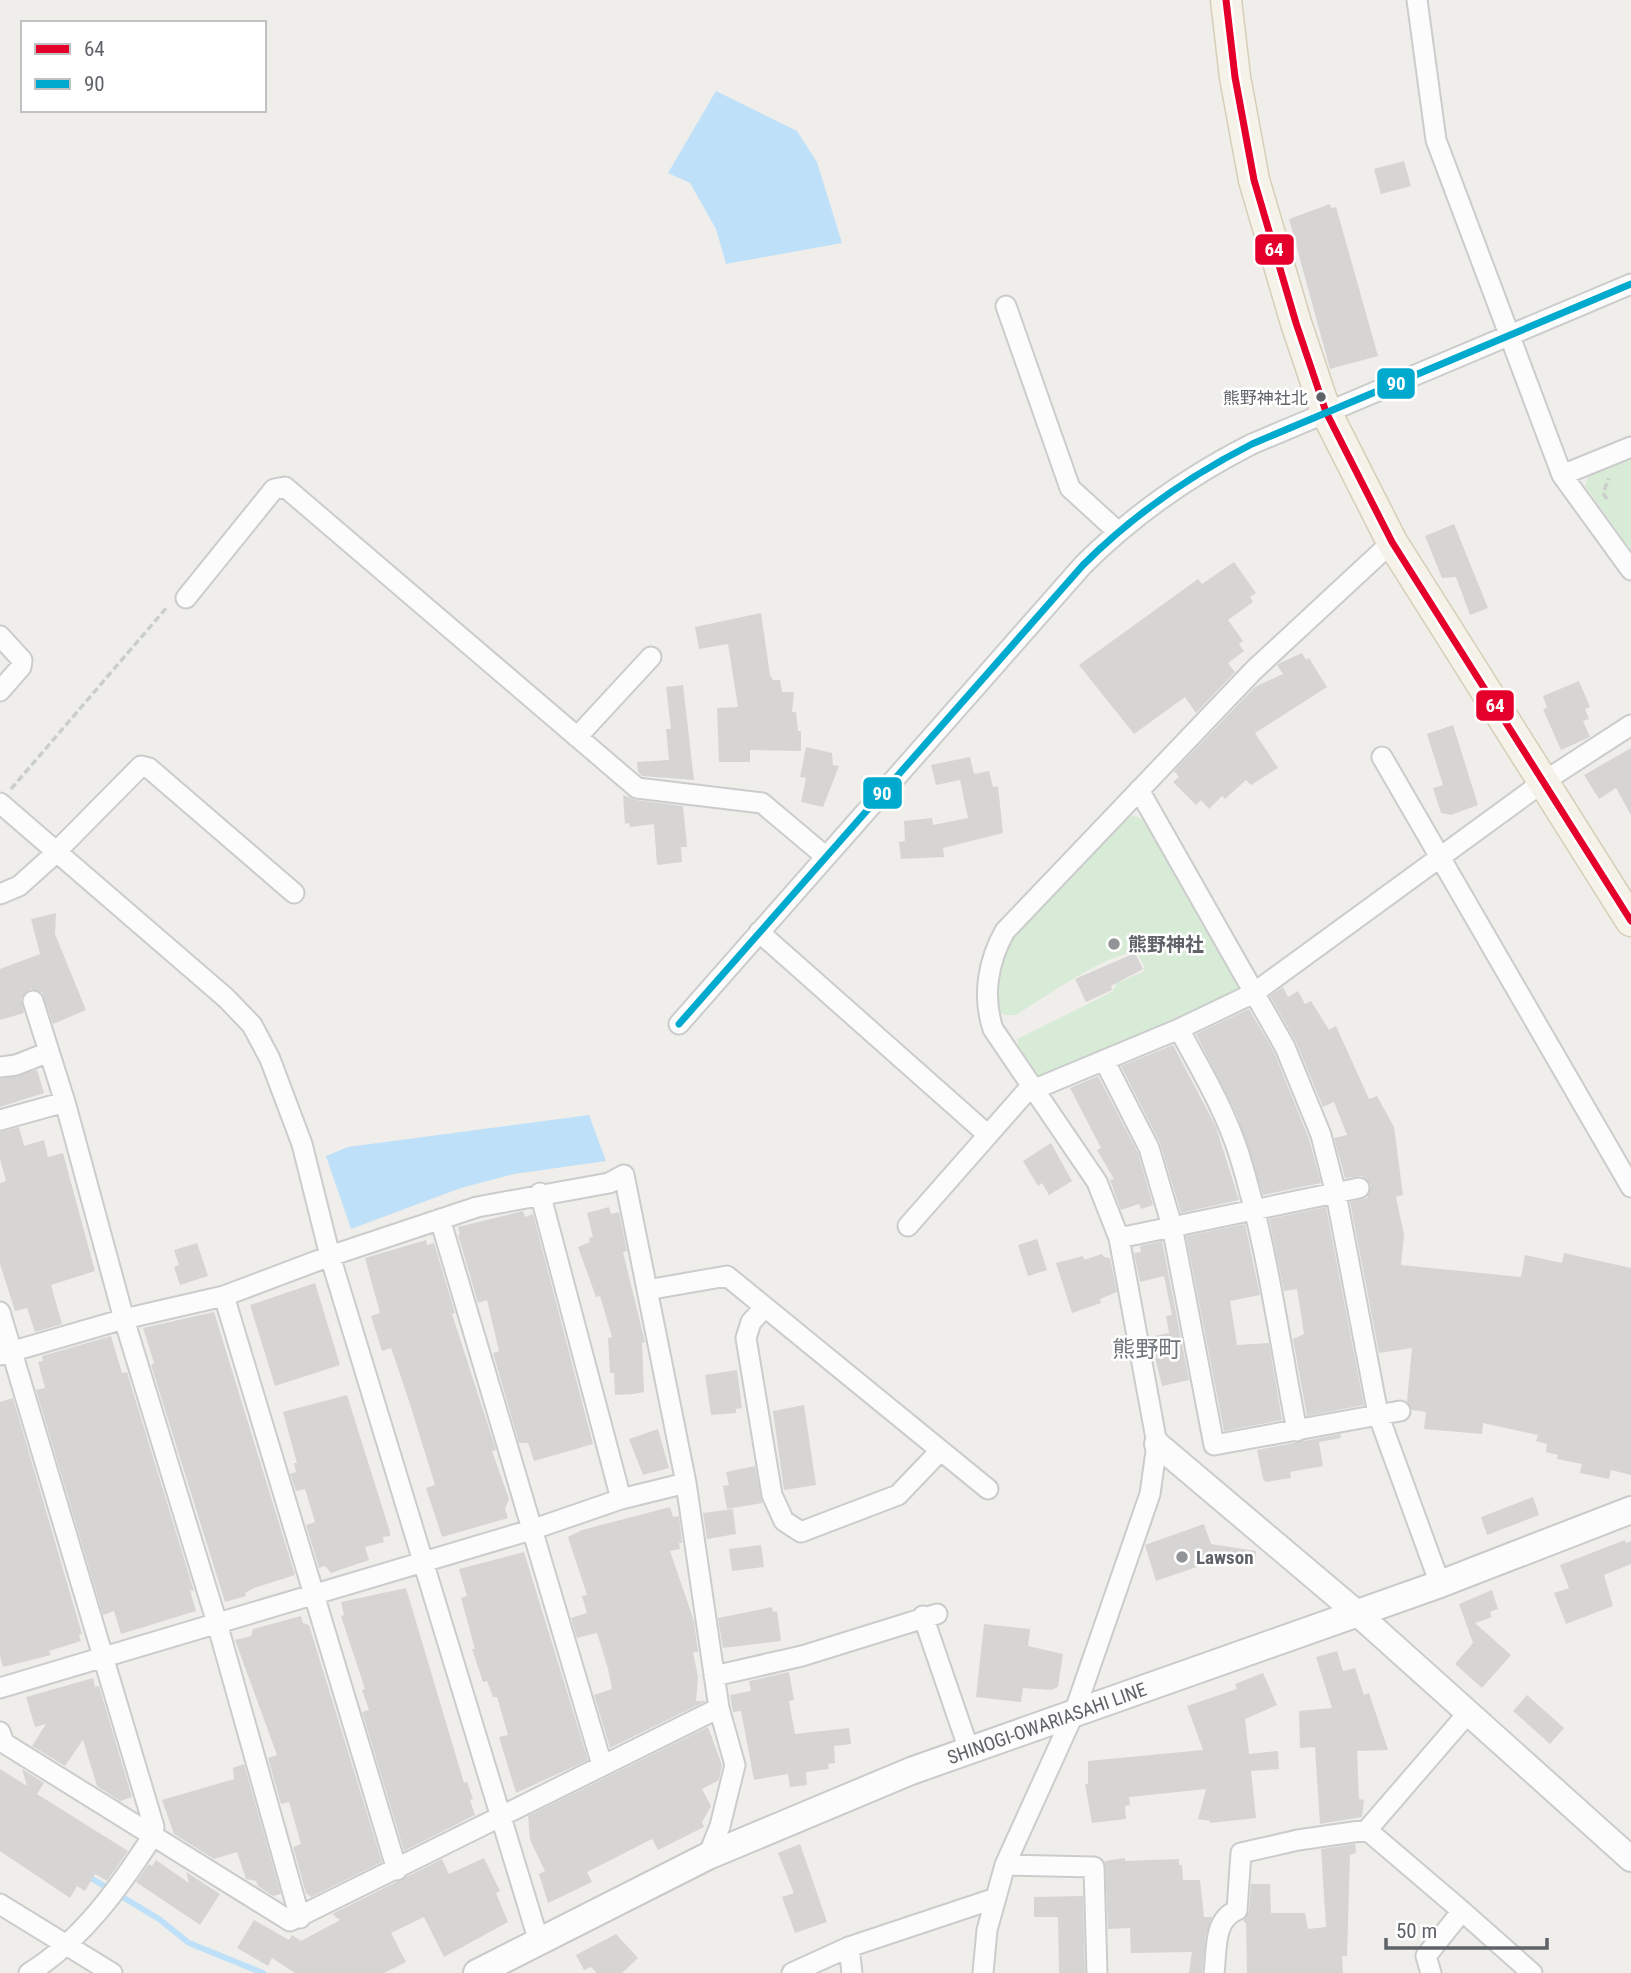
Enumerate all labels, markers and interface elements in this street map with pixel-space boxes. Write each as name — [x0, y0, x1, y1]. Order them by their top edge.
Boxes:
legend — [21, 21, 266, 112]
text: 64 — [84, 37, 105, 61]
text: 90 — [84, 72, 105, 96]
line badge: 64 — [1254, 233, 1295, 266]
text: 64 — [1264, 238, 1284, 261]
line badge: 90 — [1376, 367, 1416, 400]
text: 90 — [1386, 372, 1406, 395]
place label: 熊野神社北 — [1223, 388, 1308, 408]
marker: 熊野神社北 — [1314, 390, 1328, 404]
line badge: 64 — [1475, 689, 1515, 722]
text: 64 — [1485, 694, 1505, 717]
line badge: 90 — [862, 776, 903, 810]
text: 90 — [872, 782, 892, 805]
place label: 熊野神社 — [1128, 933, 1204, 956]
marker: 熊野神社 — [1106, 936, 1122, 952]
district label: 熊野町 — [1113, 1336, 1182, 1363]
place label: Lawson — [1196, 1546, 1254, 1569]
marker: Lawson — [1174, 1549, 1190, 1565]
street label: SHINOGI-OWARIASAHI LINE — [944, 1678, 1150, 1769]
scale bar — [1386, 1906, 1547, 1950]
text: 50 m — [1396, 1919, 1437, 1943]

